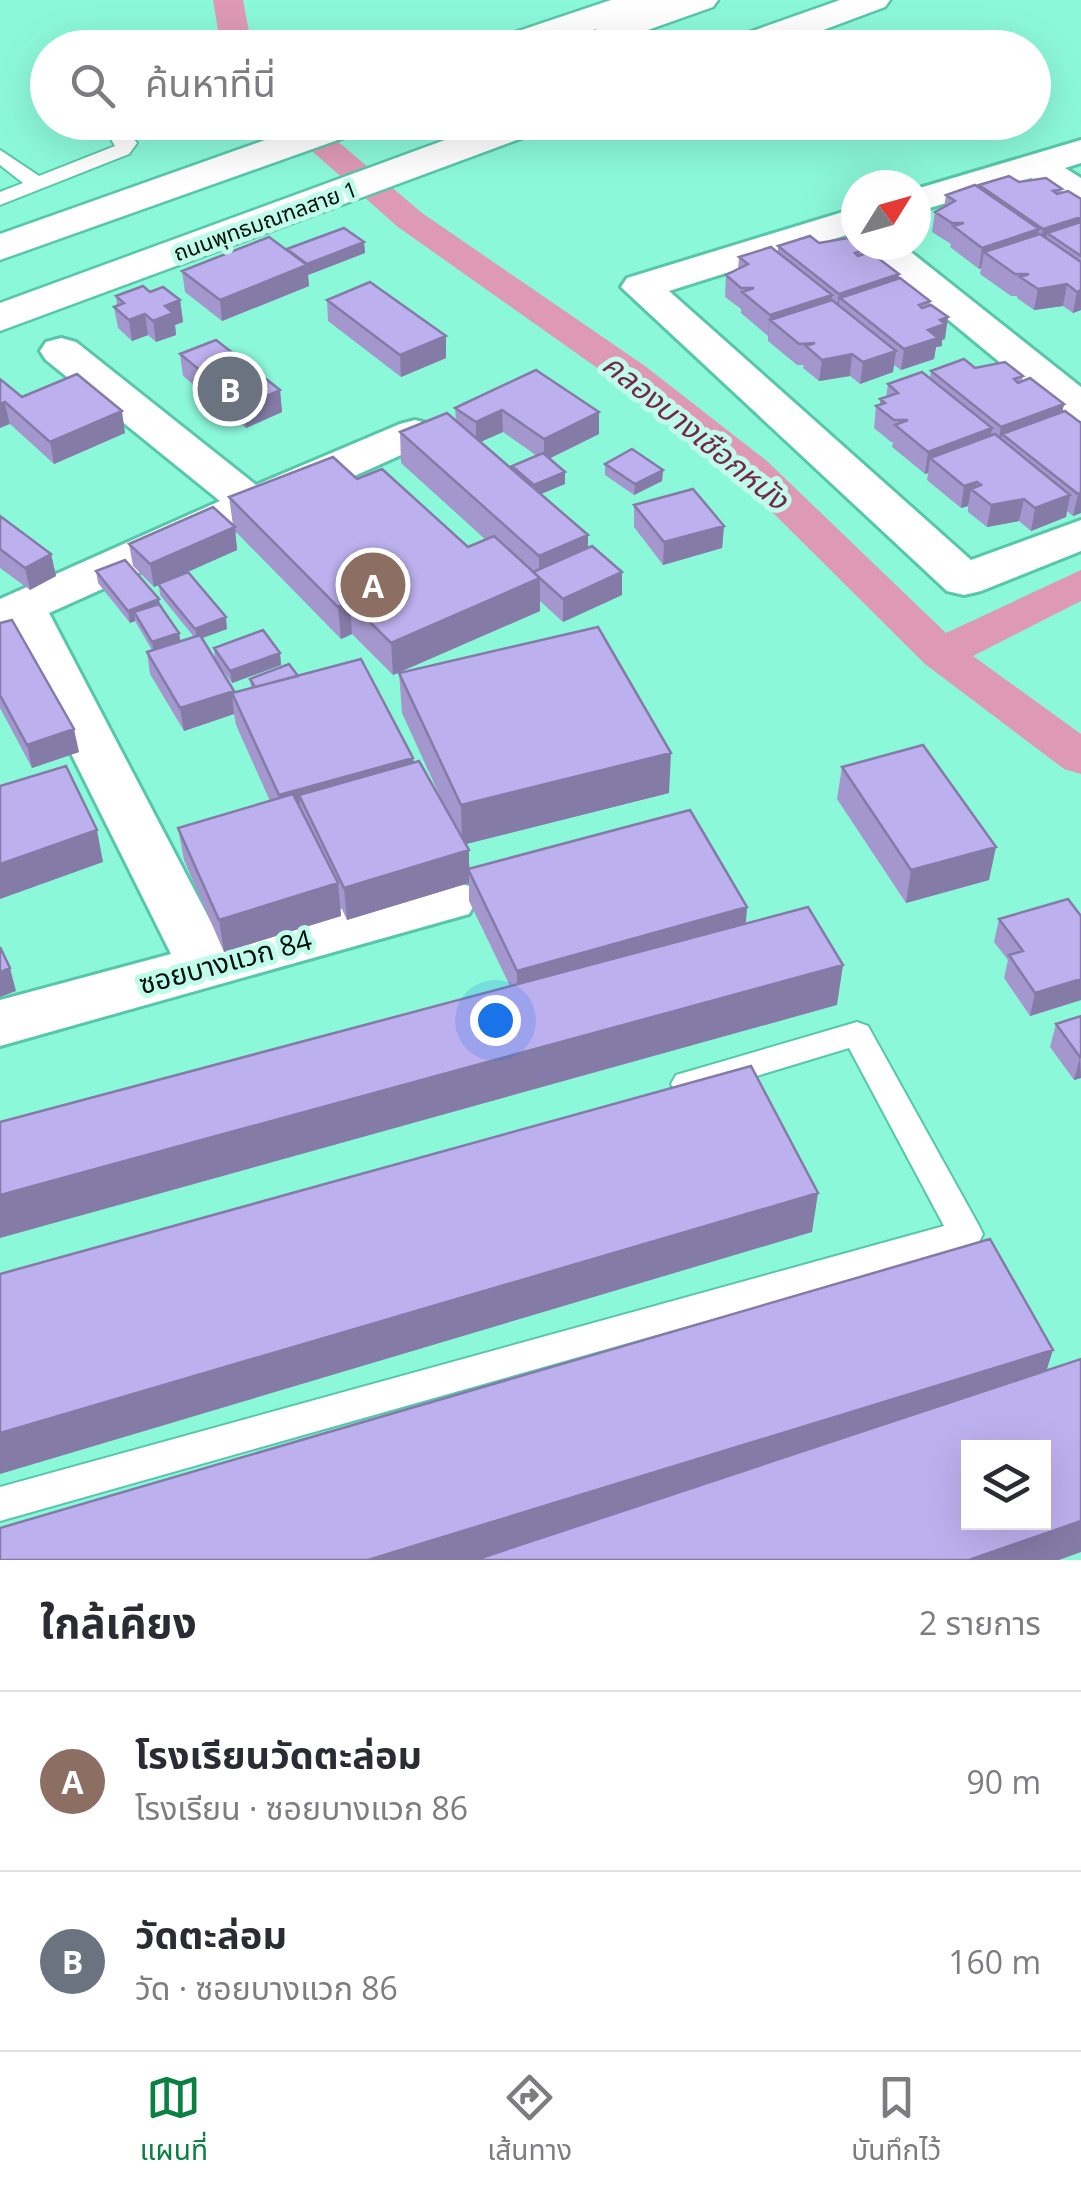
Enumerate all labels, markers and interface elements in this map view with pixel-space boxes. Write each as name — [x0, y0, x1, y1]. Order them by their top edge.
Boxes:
search box — [30, 30, 1051, 140]
text: ค้นหาที่นี่ — [145, 56, 276, 108]
icon: search — [65, 58, 120, 113]
north arrow — [841, 170, 931, 260]
street label: ถนนพุทธมณฑลสาย 1 — [169, 173, 361, 267]
water label: คลองบางเชือกหนัง — [595, 343, 799, 520]
pin: B — [198, 352, 262, 426]
pin: A — [340, 548, 406, 622]
street label: ซอยบางแวก 84 — [135, 920, 315, 1002]
your location — [470, 995, 521, 1046]
map controls — [961, 1440, 1051, 1530]
button: layers — [961, 1440, 1051, 1530]
text: ใกล้เคียง — [40, 1593, 197, 1650]
text: 2 รายการ — [919, 1601, 1041, 1644]
text: โรงเรียนวัดตะล่อม — [135, 1728, 422, 1780]
text: A — [61, 1760, 84, 1803]
text: 90 m — [966, 1760, 1041, 1803]
text: โรงเรียน · ซอยบางแวก 86 — [135, 1786, 468, 1829]
text: วัดตะล่อม — [135, 1908, 287, 1960]
text: B — [62, 1940, 83, 1983]
text: 160 m — [948, 1940, 1041, 1983]
text: วัด · ซอยบางแวก 86 — [135, 1966, 398, 2009]
tab: แผนที่ — [140, 2070, 208, 2173]
tab: เส้นทาง — [487, 2070, 572, 2173]
tab: บันทึกไว้ — [851, 2070, 941, 2173]

